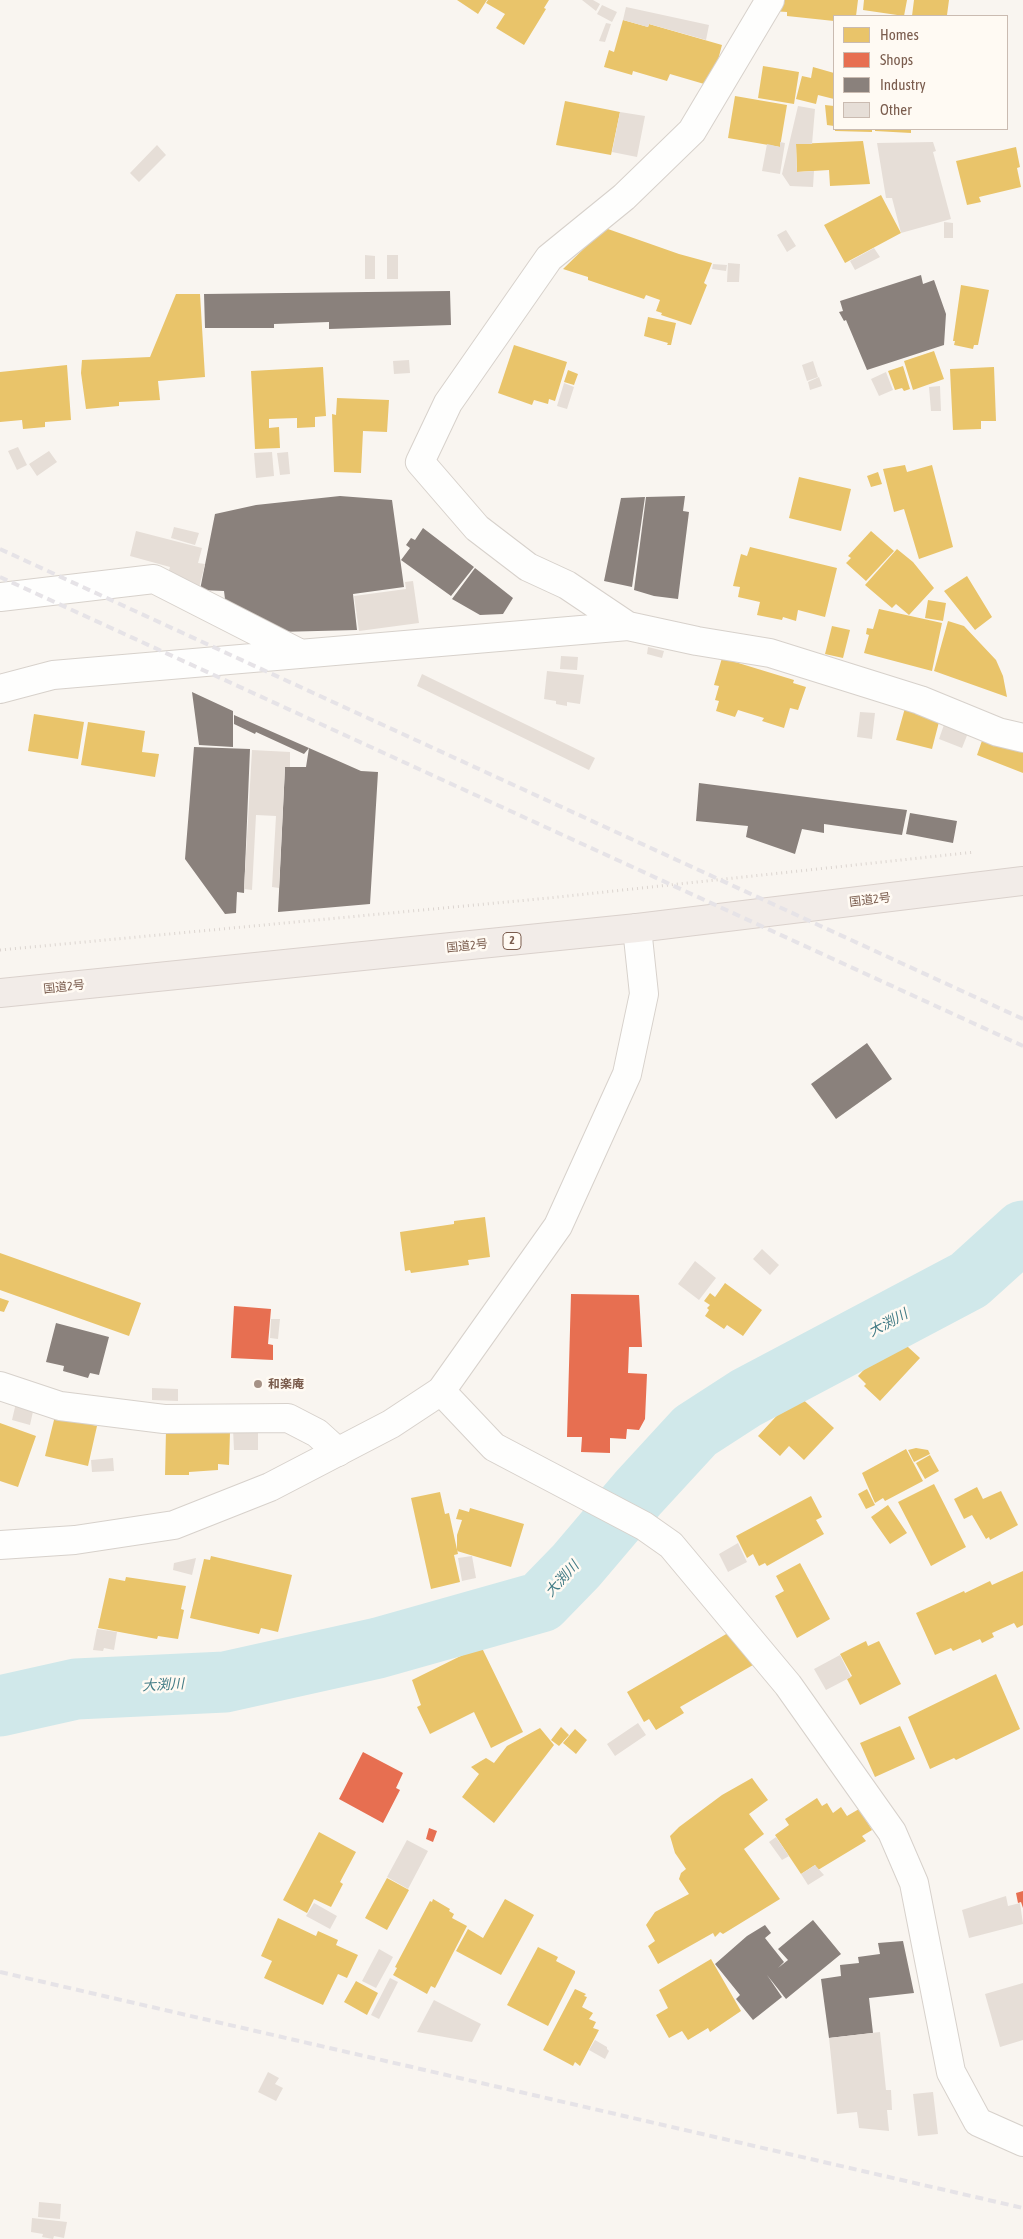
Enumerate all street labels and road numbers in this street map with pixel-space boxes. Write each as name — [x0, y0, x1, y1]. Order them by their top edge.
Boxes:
street label: 国道2号 — [848, 890, 892, 910]
road number: 2 — [503, 932, 521, 949]
street label: 国道2号 — [446, 937, 488, 955]
street label: 国道2号 — [43, 978, 85, 996]

